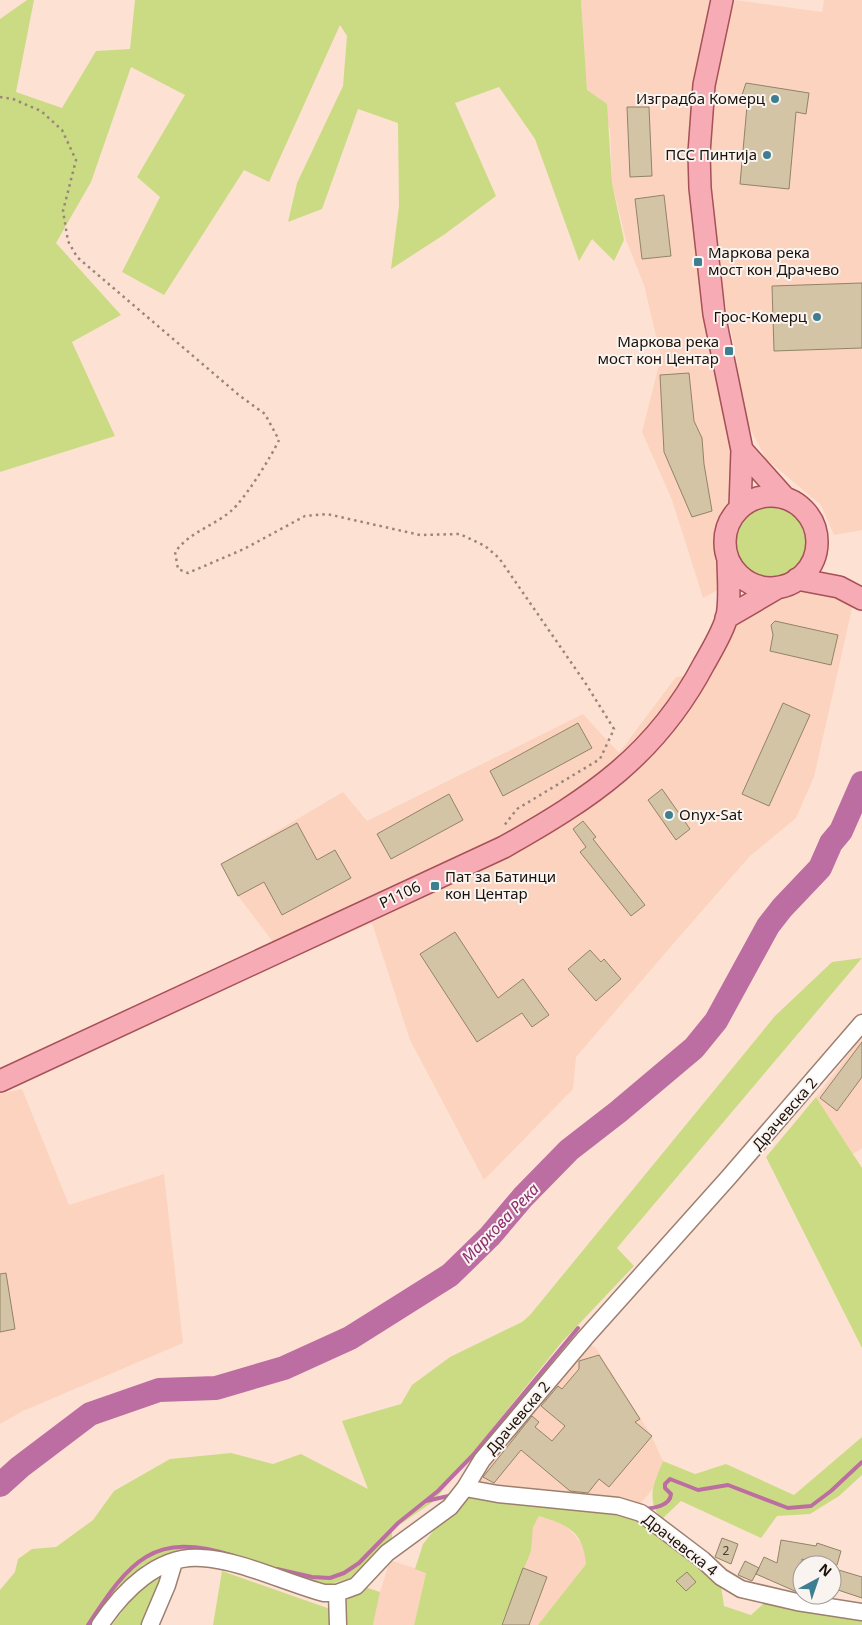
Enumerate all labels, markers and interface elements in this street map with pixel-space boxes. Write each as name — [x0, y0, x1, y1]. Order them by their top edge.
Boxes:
place label: Изградба Комерц — [636, 88, 766, 108]
marker: Изградба Комерц — [769, 93, 781, 105]
place label: ПСС Пинтија — [665, 144, 757, 164]
marker: ПСС Пинтија — [761, 149, 773, 161]
place label: Маркова река мост кон Драчево — [708, 242, 839, 279]
marker: Маркова река мост кон Драчево — [692, 256, 704, 268]
place label: Грос-Комерц — [713, 306, 808, 326]
marker: Грос-Комерц — [811, 311, 823, 323]
place label: Маркова река мост кон Центар — [598, 331, 719, 368]
marker: Маркова река мост кон Центар — [723, 345, 735, 357]
place label: Onyx-Sat — [679, 804, 743, 824]
marker: Onyx-Sat — [663, 809, 675, 821]
place label: Пат за Батинци кон Центар — [445, 866, 556, 903]
street label: P1106 — [376, 876, 423, 912]
marker: Пат за Батинци кон Центар — [429, 880, 441, 892]
street label: Драчевска 2 — [747, 1073, 821, 1154]
water label: Маркова Река — [456, 1178, 544, 1268]
street label: Драчевска 2 — [481, 1377, 554, 1458]
street label: Драчевска 4 — [639, 1509, 722, 1580]
house number: 2 — [723, 1542, 730, 1559]
north arrow — [792, 1555, 842, 1605]
text: N — [815, 1559, 836, 1581]

